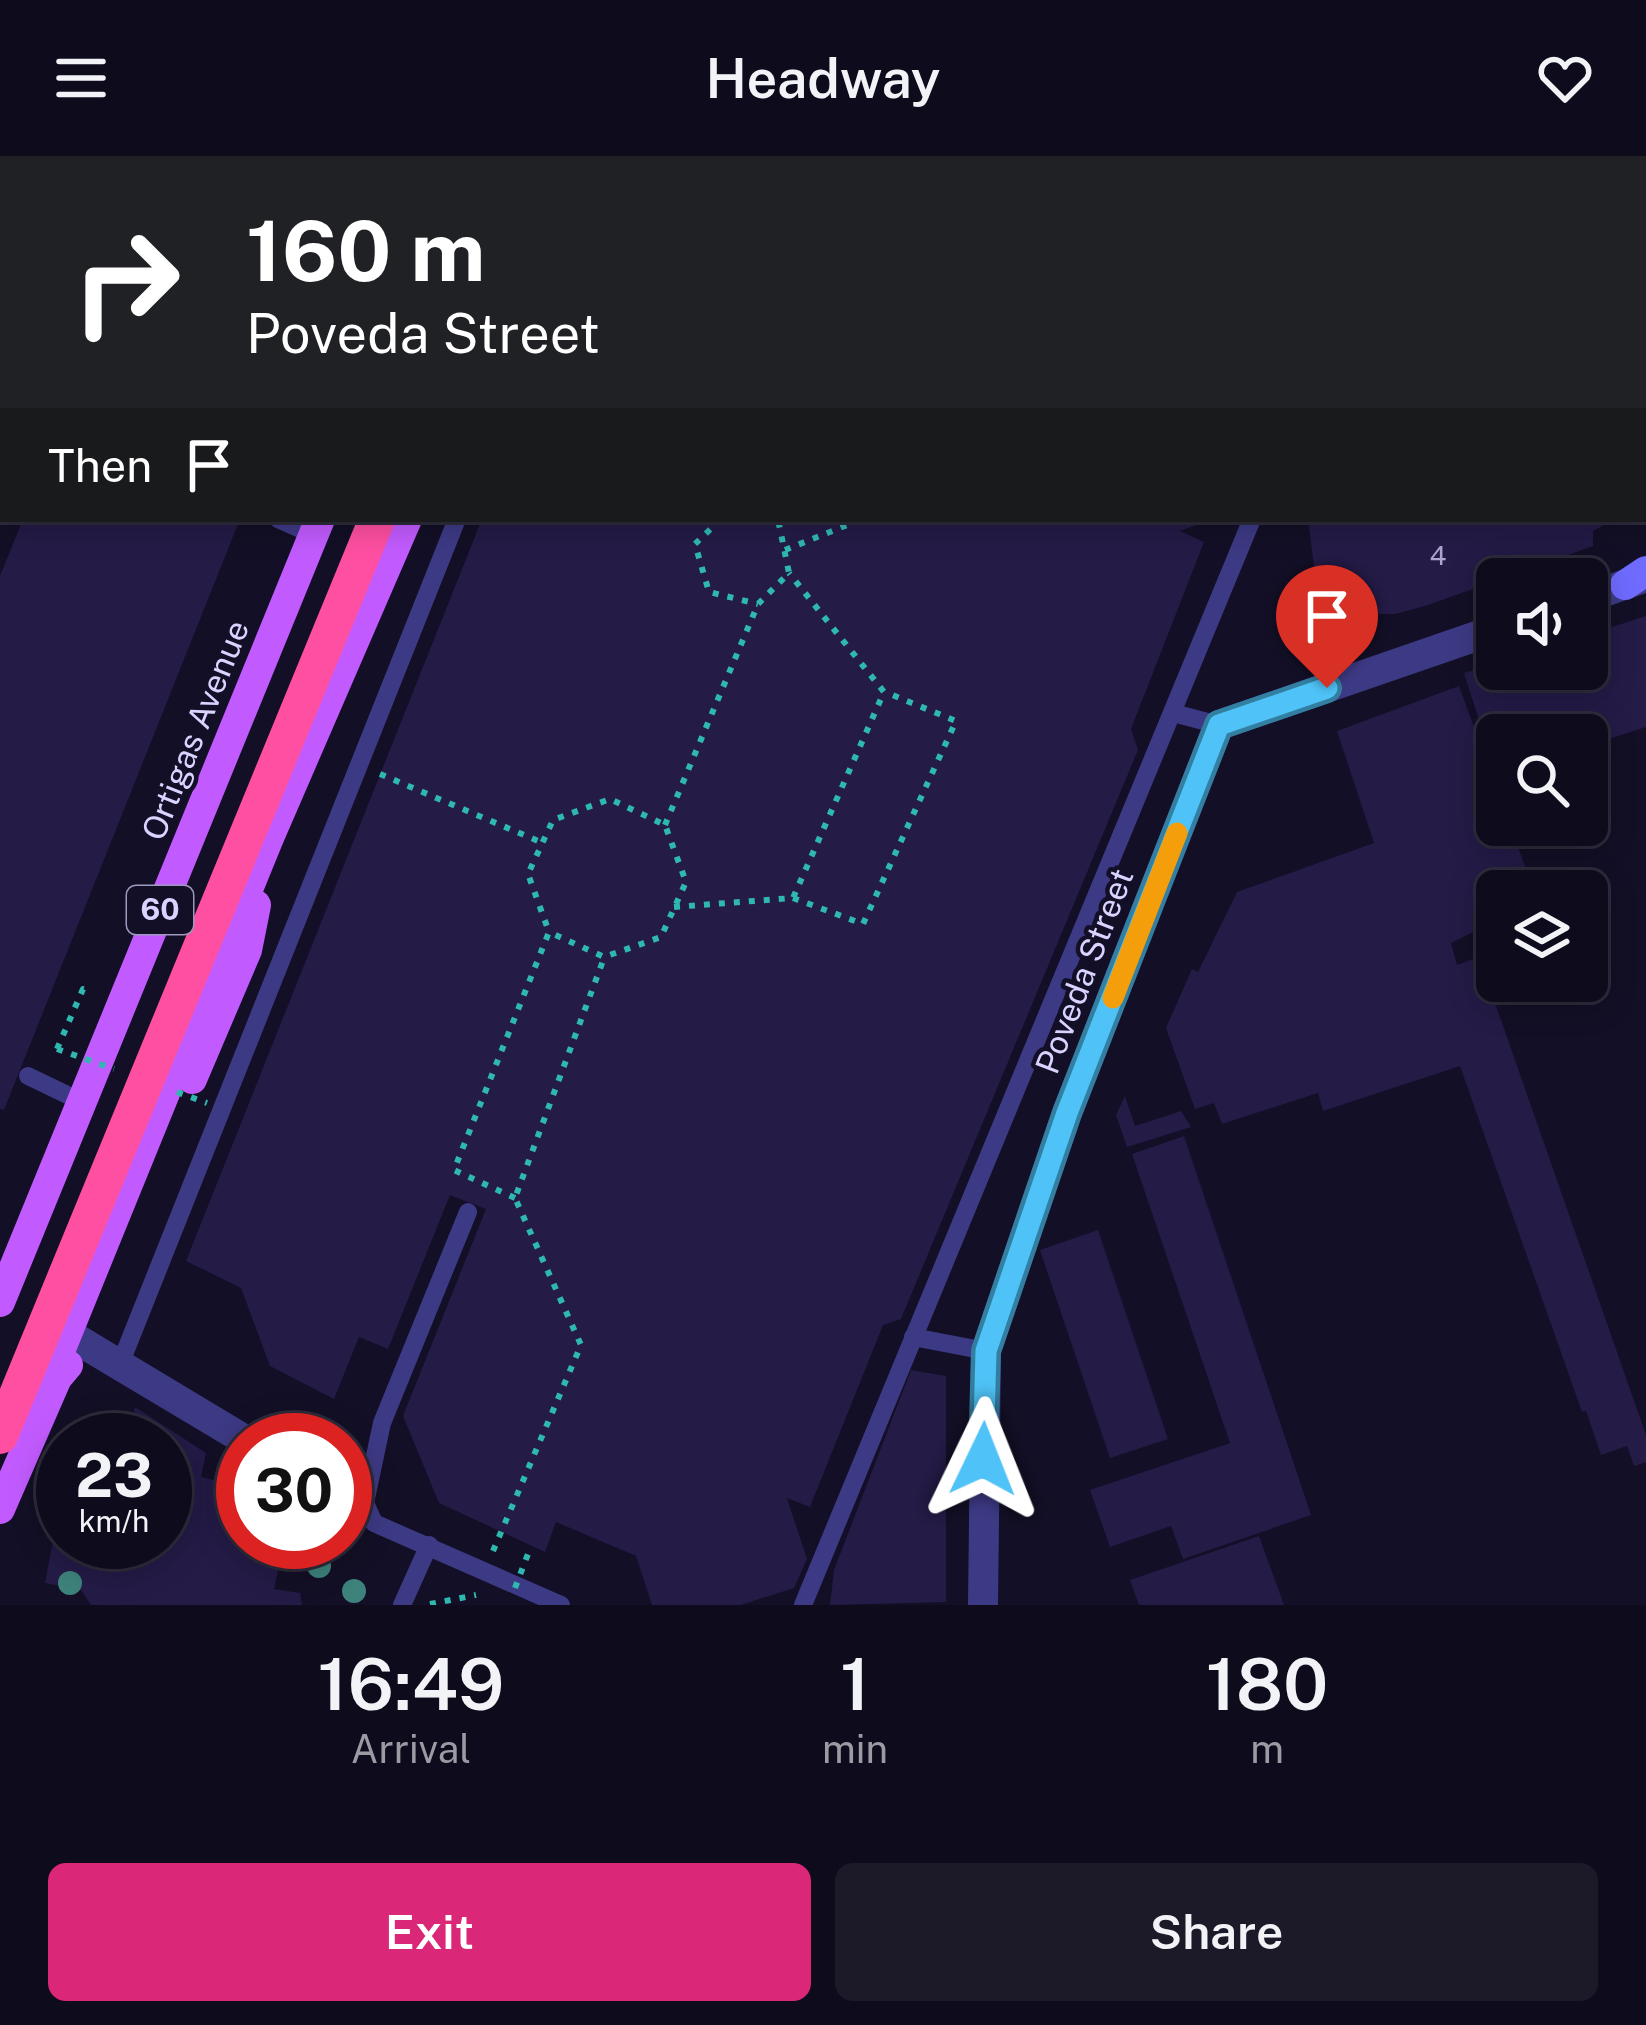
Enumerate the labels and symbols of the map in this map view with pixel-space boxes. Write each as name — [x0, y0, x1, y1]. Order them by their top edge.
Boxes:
house number: 4 — [1430, 539, 1447, 571]
pin — [1276, 565, 1378, 688]
street label: Ortigas Avenue — [134, 615, 256, 845]
street label: Poveda Street — [1027, 863, 1141, 1079]
road number: 60 — [127, 886, 193, 934]
position arrow — [920, 1396, 1046, 1522]
speed limit sign: 30 — [216, 1413, 372, 1569]

